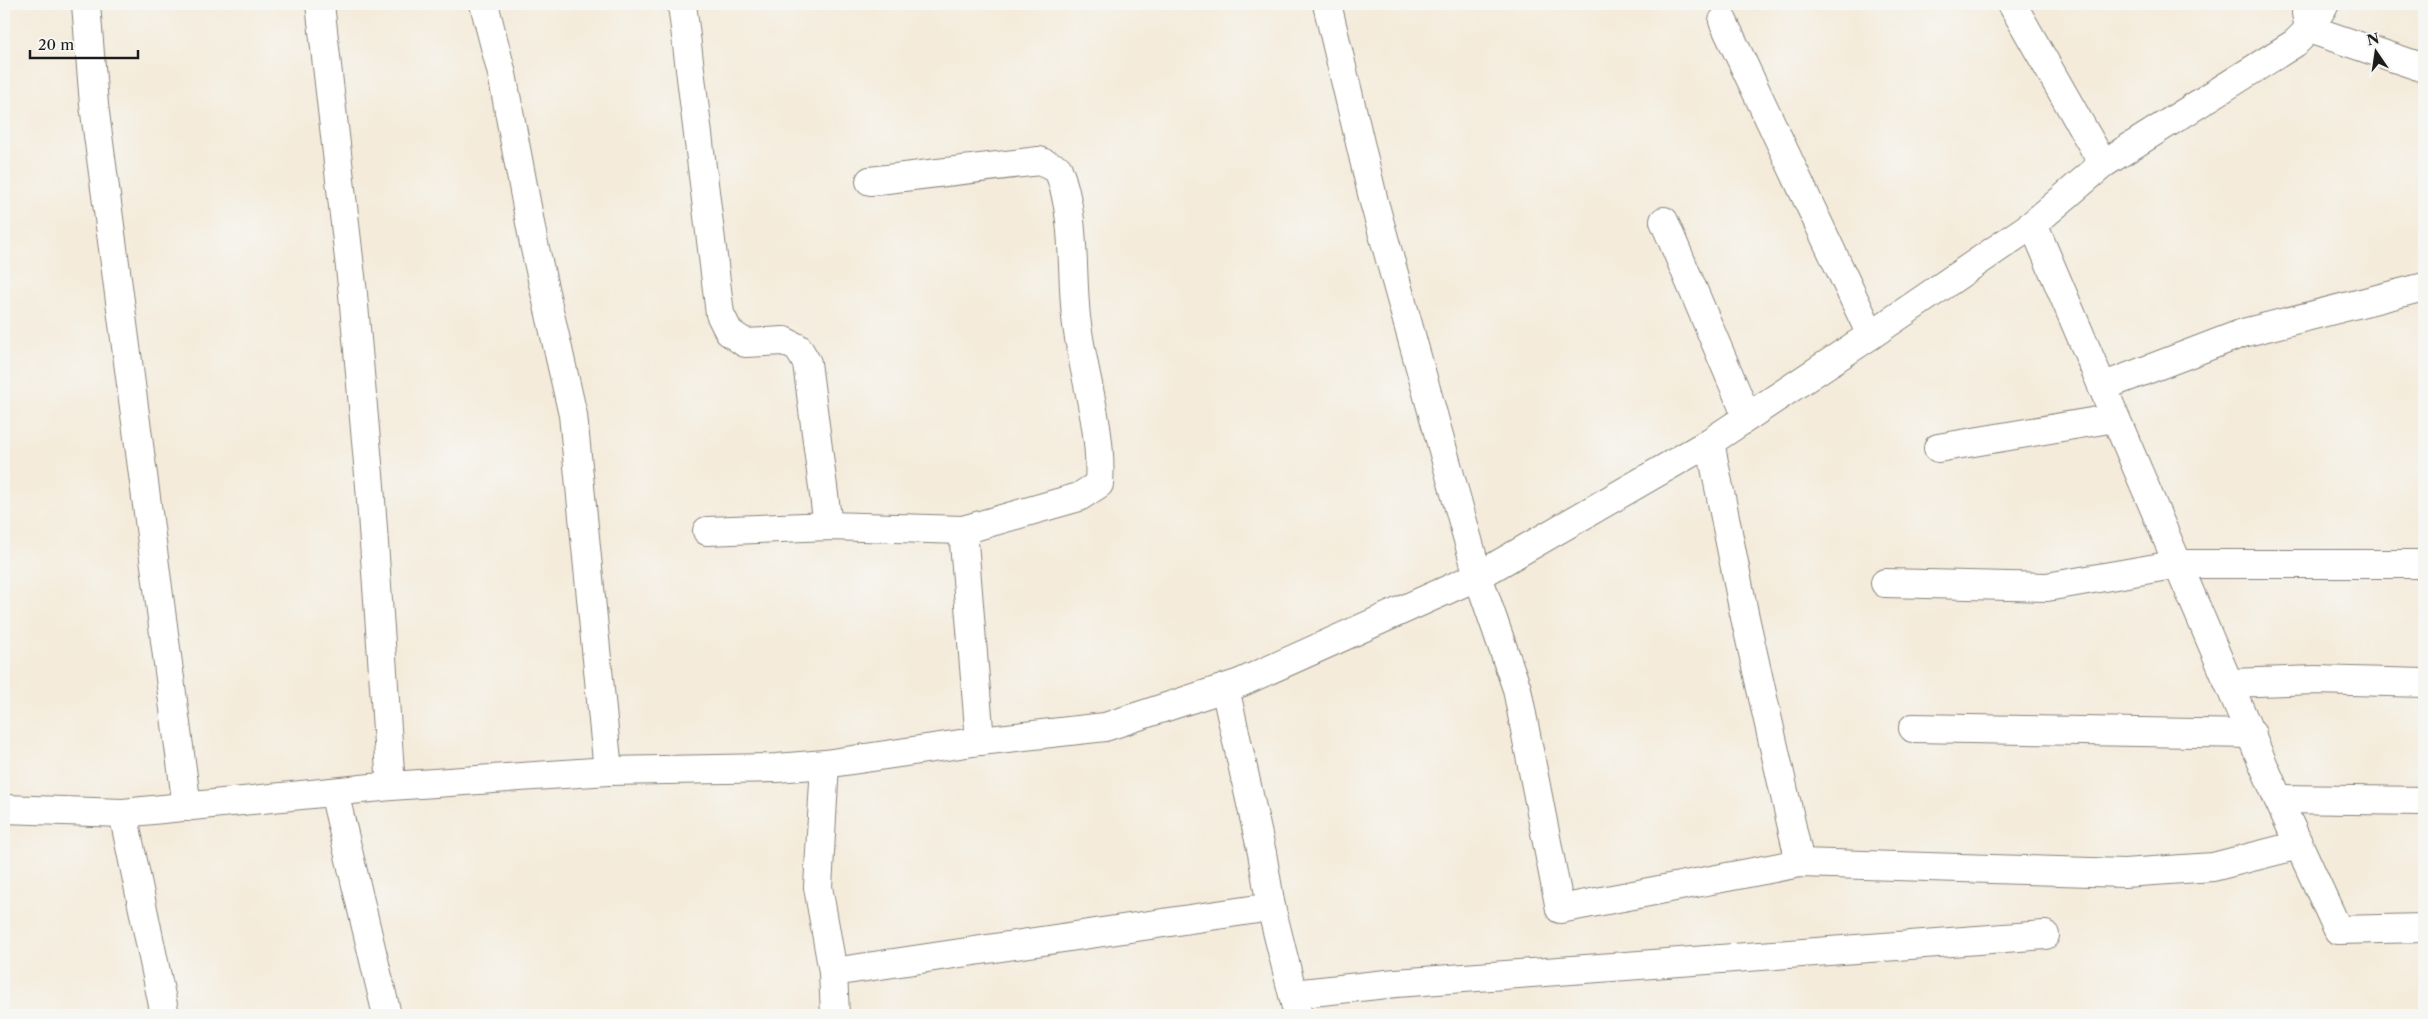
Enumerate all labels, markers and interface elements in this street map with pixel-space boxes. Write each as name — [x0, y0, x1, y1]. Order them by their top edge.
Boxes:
scale bar — [30, 28, 138, 60]
north arrow — [2350, 28, 2400, 78]
text: N — [2365, 29, 2381, 49]
text: 20 m — [38, 35, 74, 54]

